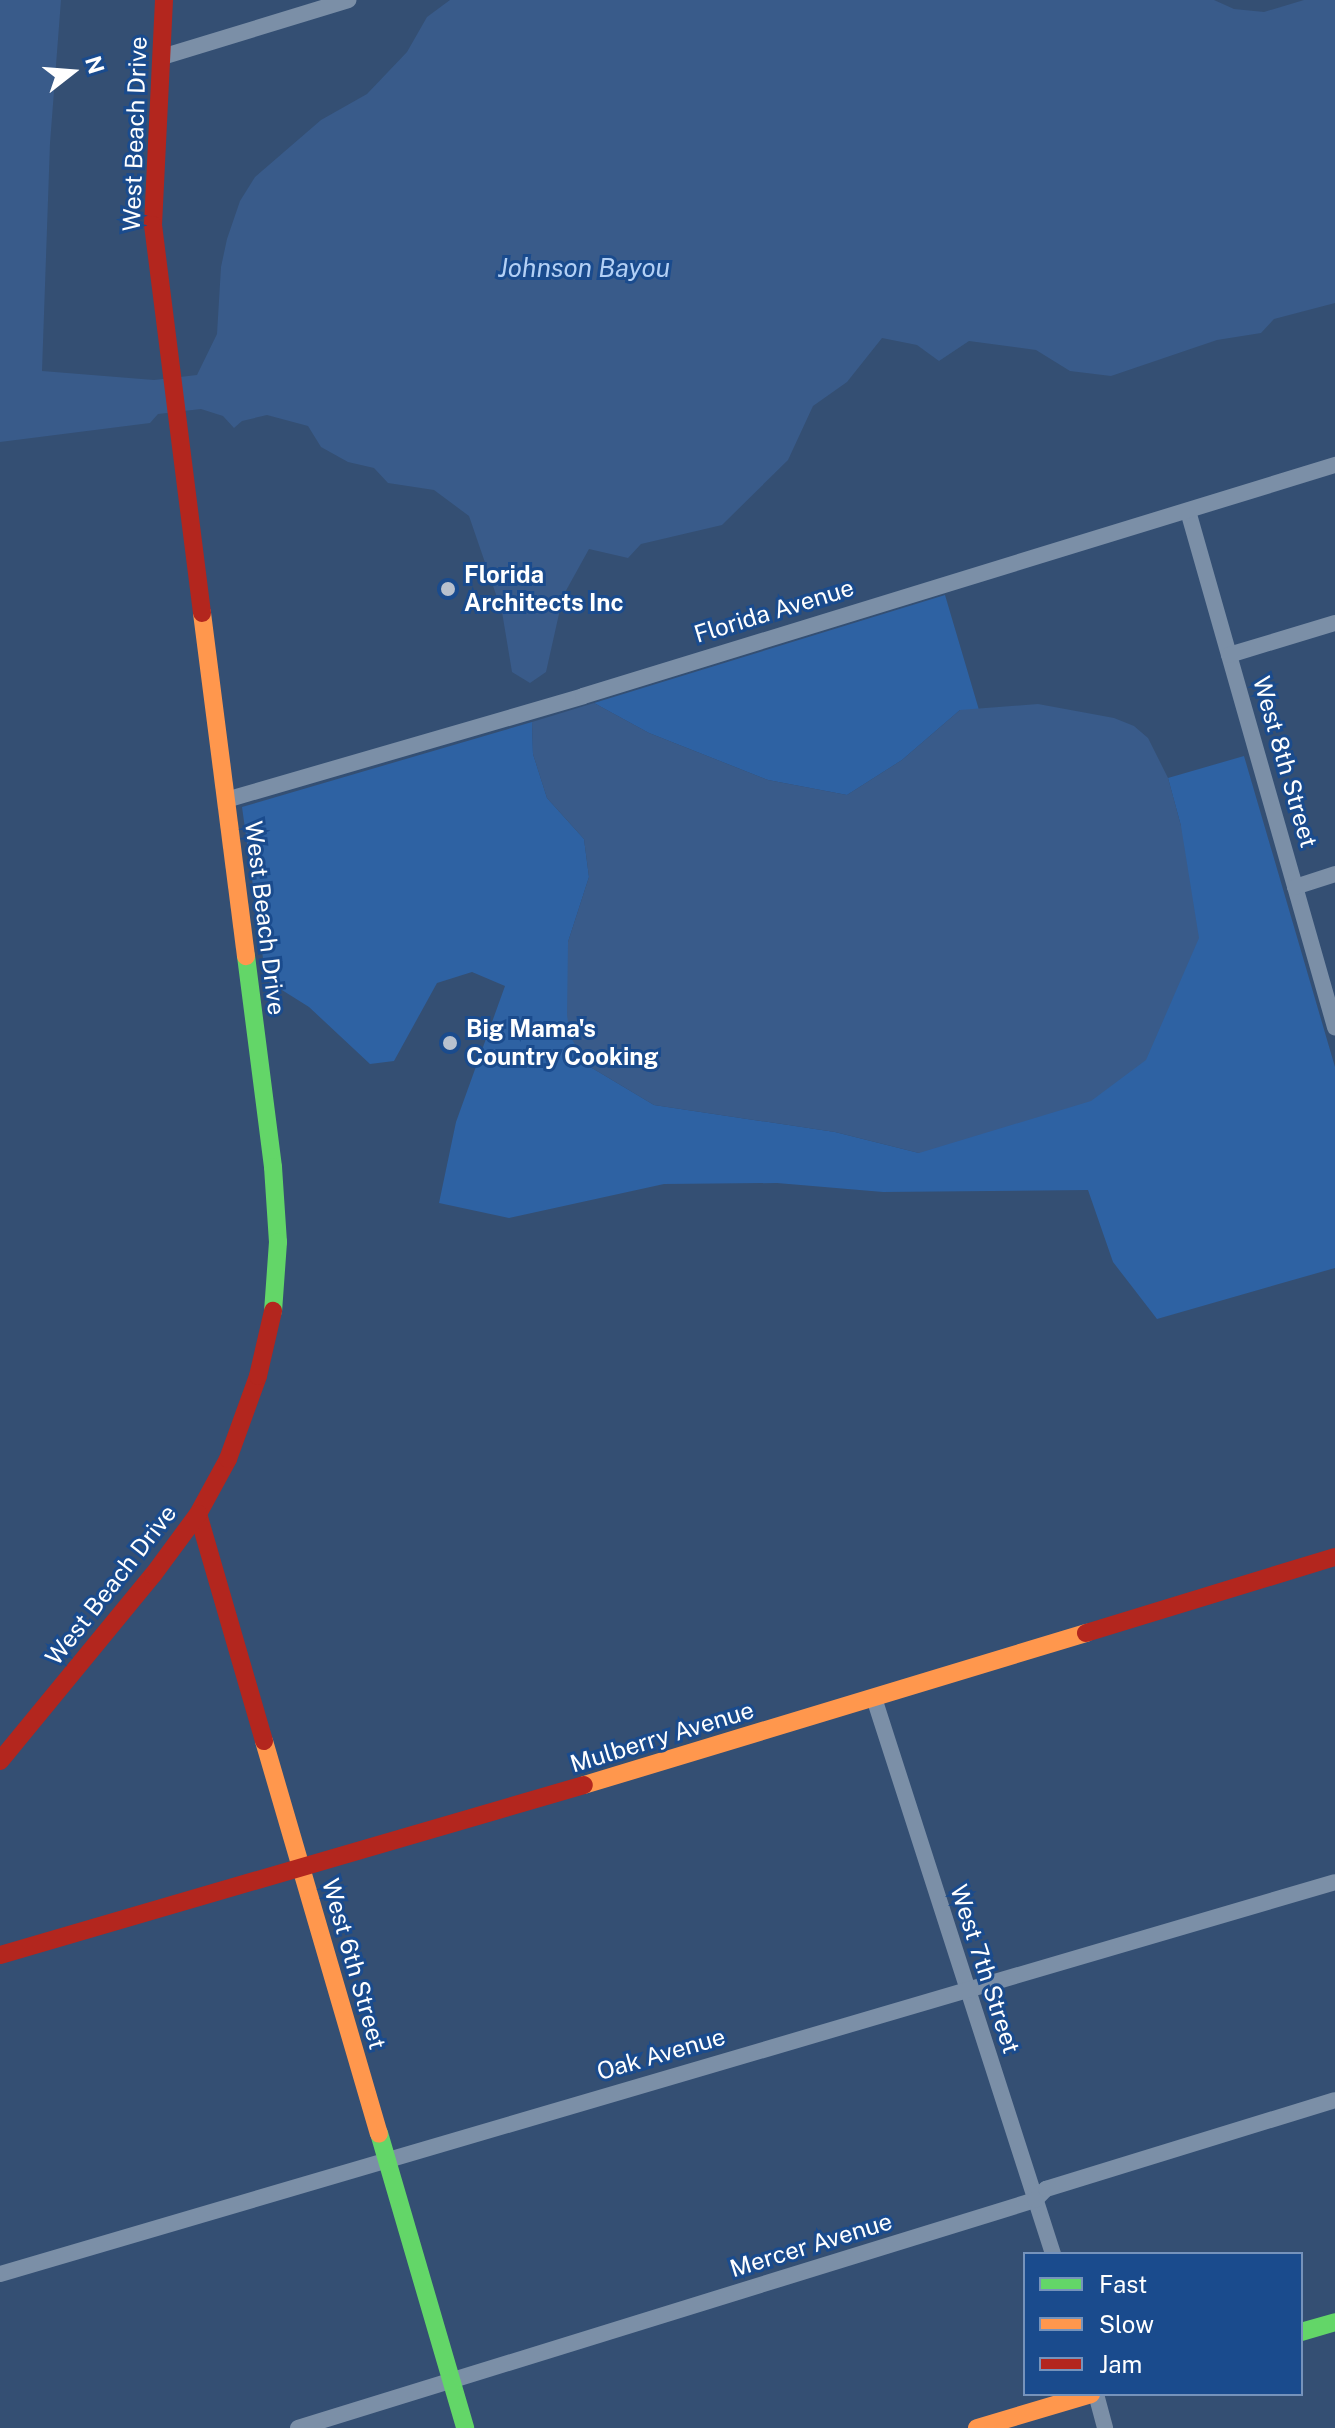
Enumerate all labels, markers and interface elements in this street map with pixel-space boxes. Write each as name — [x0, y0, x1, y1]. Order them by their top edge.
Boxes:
north arrow — [32, 32, 112, 112]
street label: West Beach Drive — [117, 36, 153, 232]
text: N — [80, 53, 110, 77]
water label: Johnson Bayou — [498, 252, 670, 284]
place label: Florida Architects Inc — [464, 561, 624, 617]
street label: Florida Avenue — [691, 573, 857, 649]
marker: Florida Architects Inc — [439, 580, 457, 598]
street label: West 8th Street — [1247, 673, 1323, 851]
street label: West Beach Drive — [239, 819, 291, 1017]
place label: Big Mama's Country Cooking — [466, 1015, 659, 1071]
marker: Big Mama's Country Cooking — [441, 1034, 459, 1052]
street label: West Beach Drive — [40, 1499, 182, 1671]
street label: Mulberry Avenue — [567, 1695, 757, 1779]
street label: West 6th Street — [316, 1875, 392, 2053]
street label: West 7th Street — [944, 1881, 1026, 2057]
street label: Oak Avenue — [593, 2022, 729, 2086]
street label: Mercer Avenue — [726, 2207, 896, 2283]
legend — [1023, 2252, 1303, 2396]
text: Fast — [1099, 2270, 1147, 2298]
text: Slow — [1099, 2310, 1154, 2338]
text: Jam — [1099, 2350, 1142, 2378]

